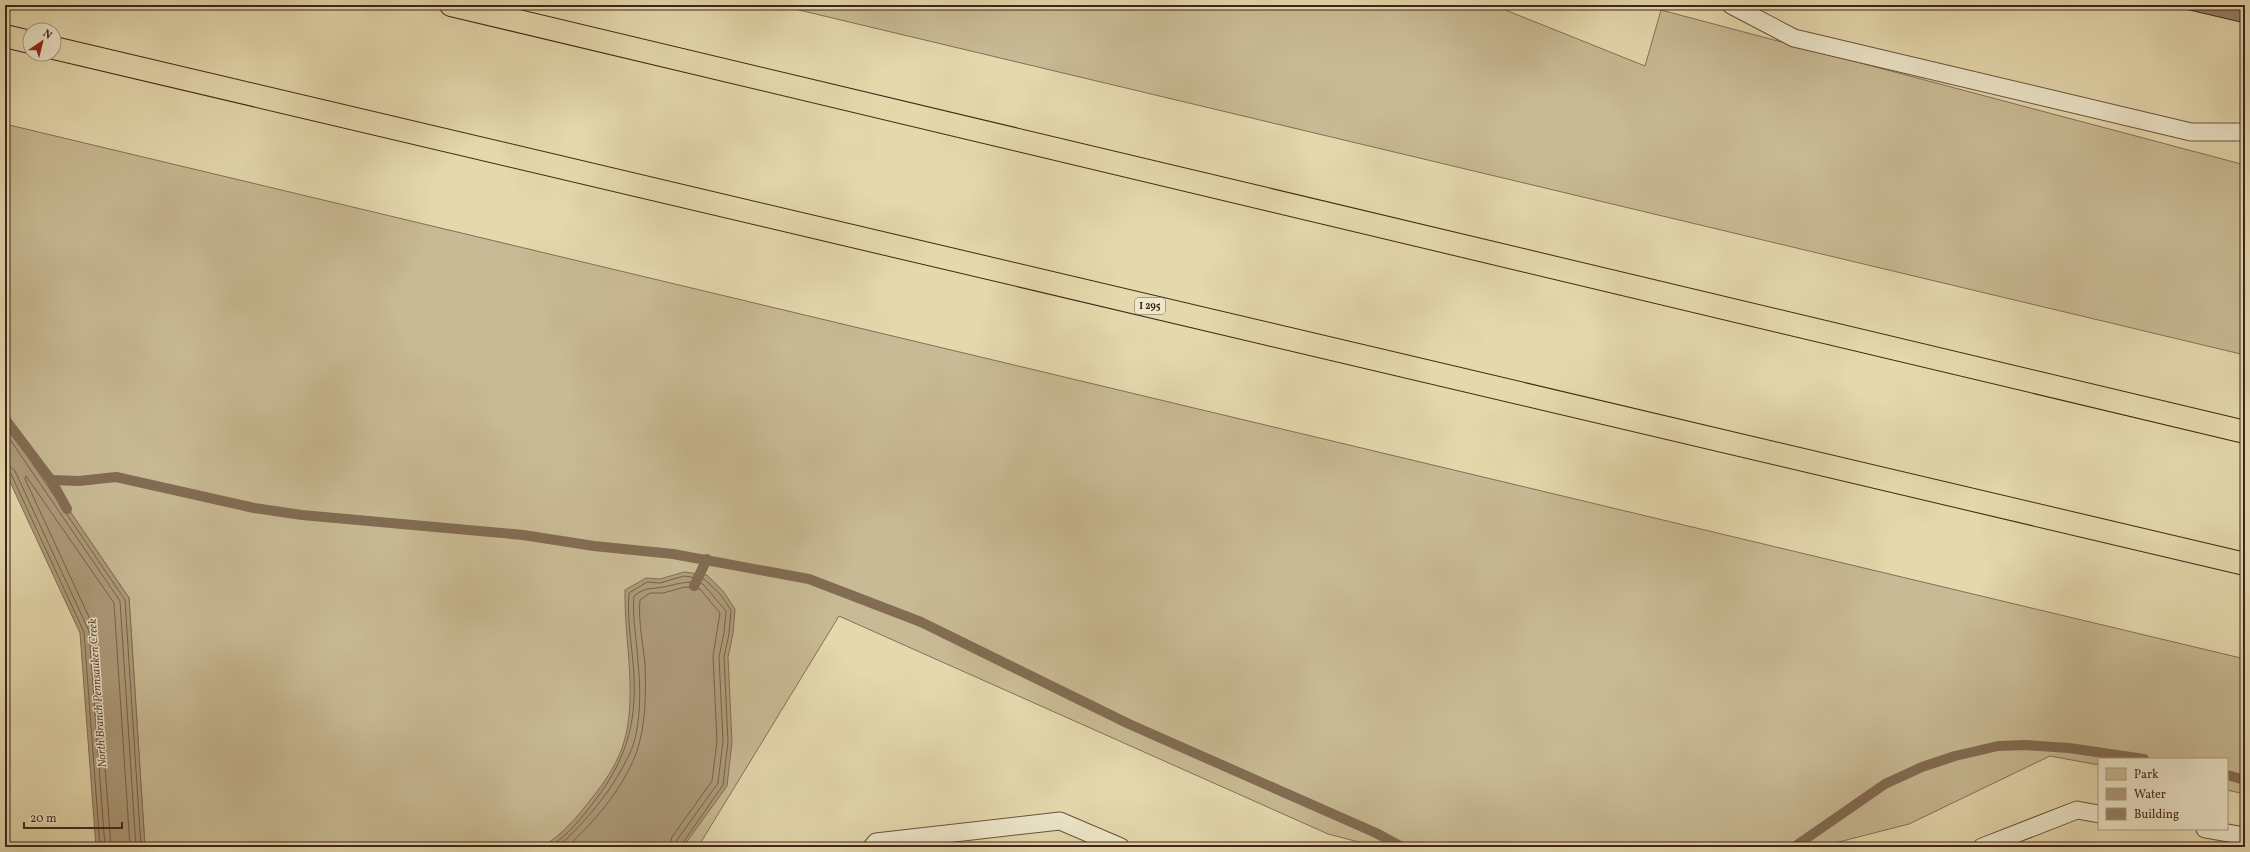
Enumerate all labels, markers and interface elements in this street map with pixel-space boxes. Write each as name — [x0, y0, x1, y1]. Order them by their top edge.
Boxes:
north arrow — [22, 22, 62, 62]
text: N — [39, 27, 54, 43]
road number: I 295 — [1135, 298, 1165, 314]
water label: North Branch Pennsauken Creek — [85, 617, 111, 768]
legend — [2098, 758, 2228, 830]
text: Park — [2134, 767, 2159, 783]
text: Water — [2134, 787, 2166, 803]
scale bar — [24, 804, 122, 830]
text: Building — [2134, 807, 2179, 823]
text: 20 m — [30, 811, 57, 827]

